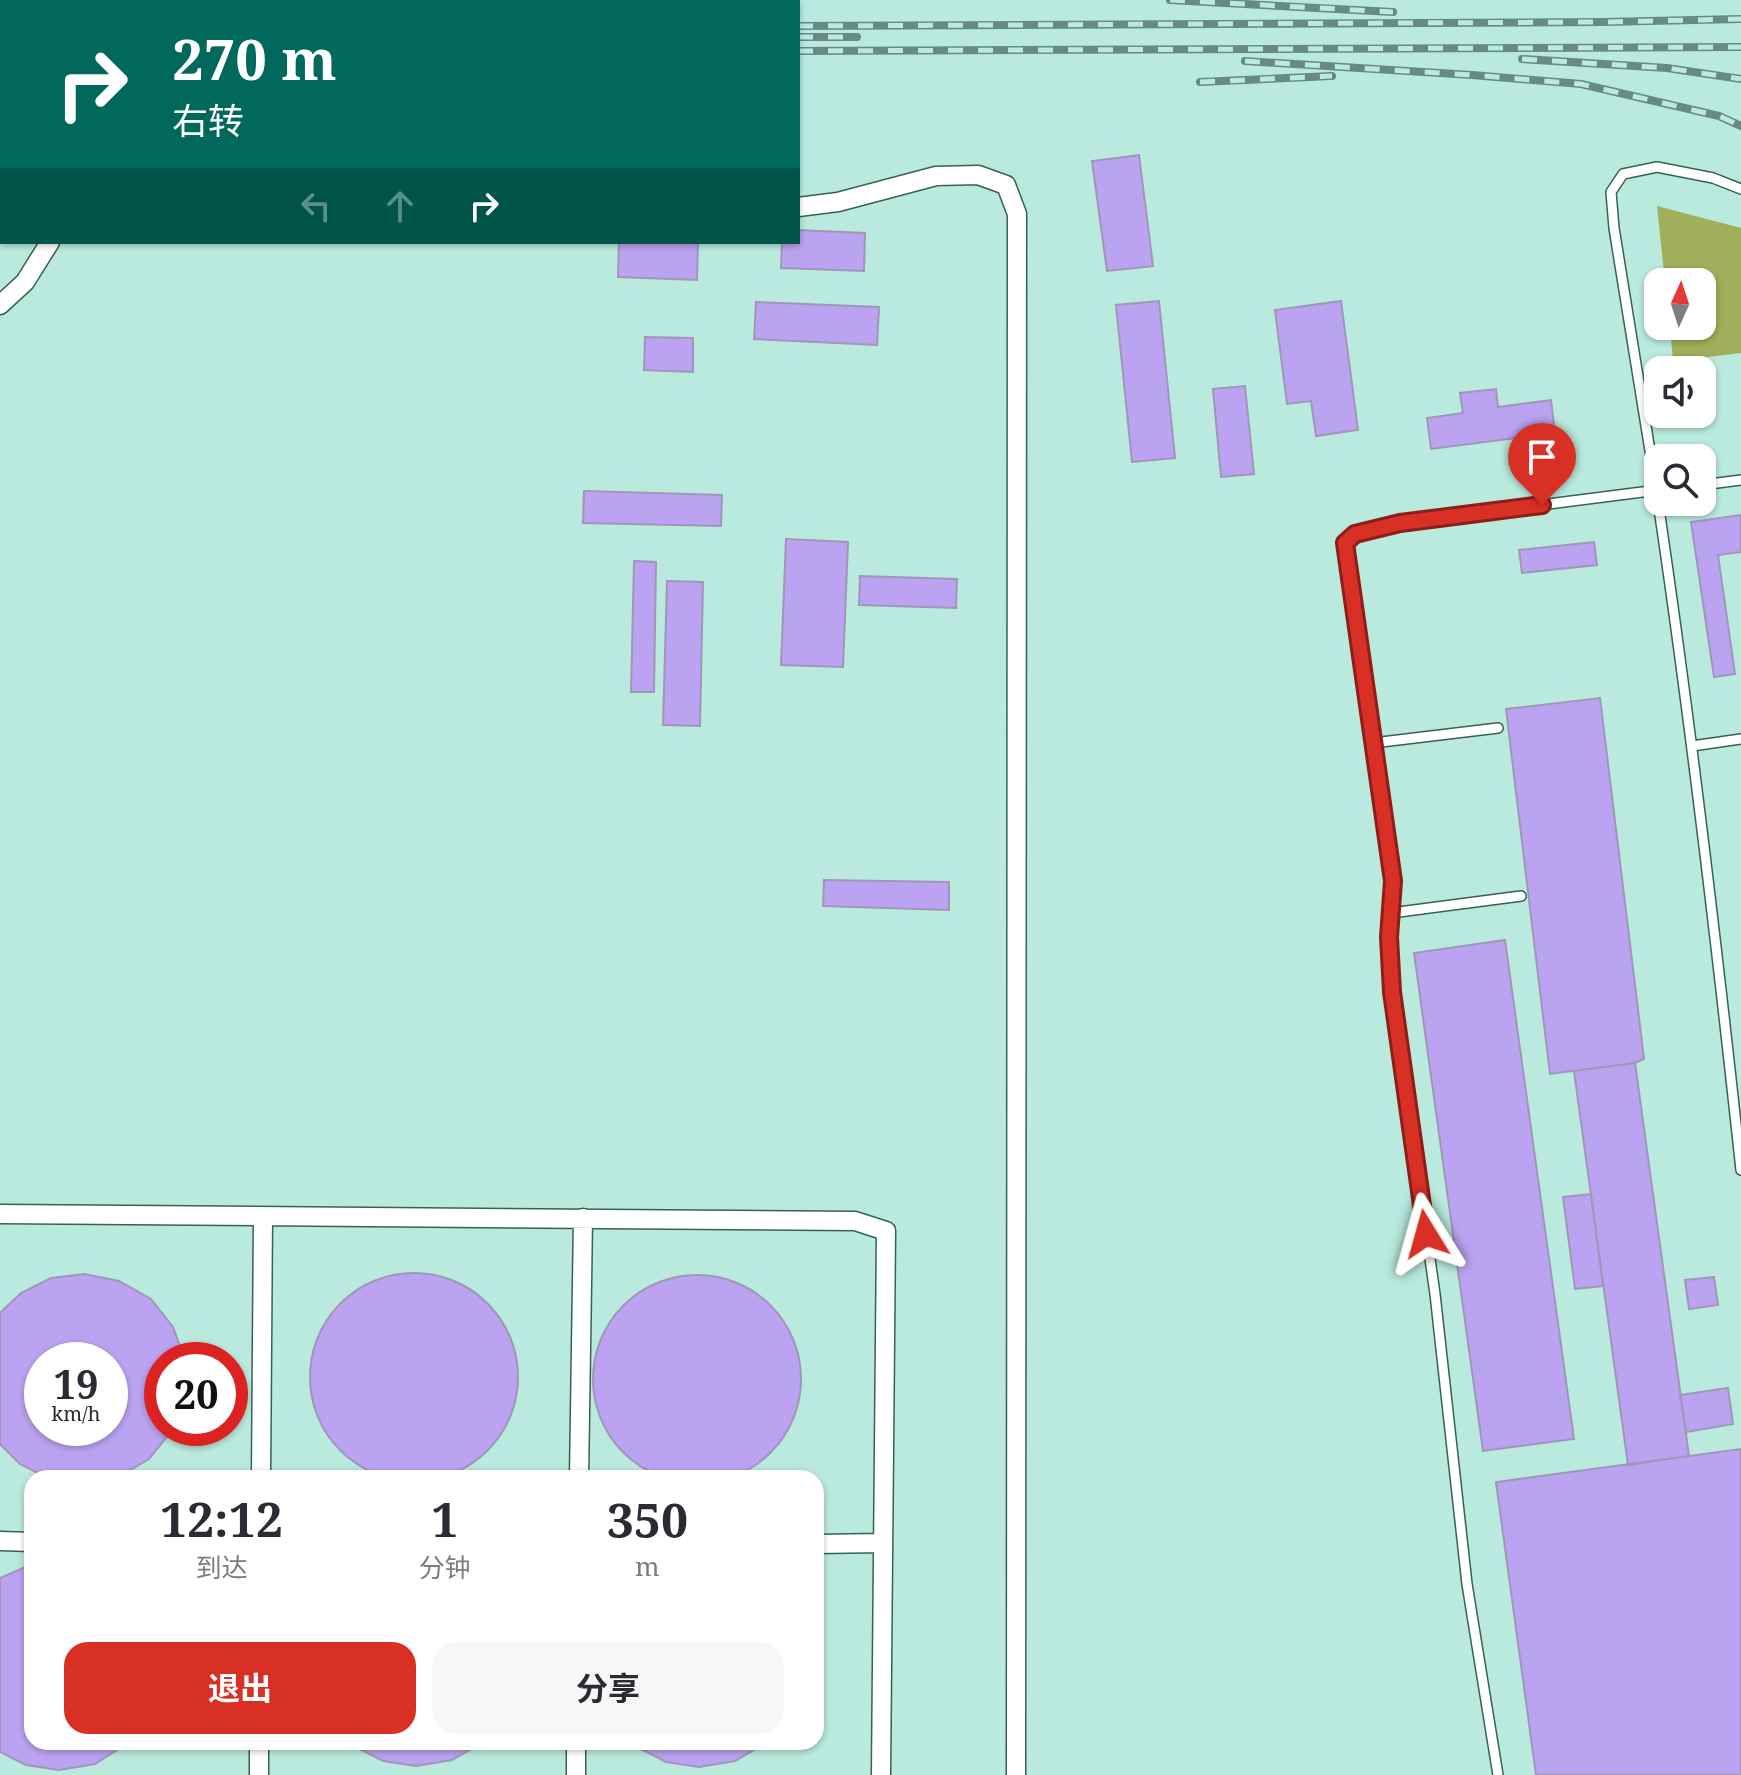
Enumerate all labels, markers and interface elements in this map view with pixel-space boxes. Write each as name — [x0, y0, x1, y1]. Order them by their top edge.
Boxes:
text: 270 m — [172, 20, 337, 96]
icon: right — [40, 32, 144, 136]
text: 右转 — [172, 96, 244, 145]
icon: left — [294, 184, 338, 228]
icon: ahead — [378, 184, 422, 228]
icon: right — [462, 184, 506, 228]
north arrow — [1644, 268, 1716, 340]
map controls — [1644, 268, 1716, 516]
button: sound — [1644, 356, 1716, 428]
pin — [1508, 423, 1576, 505]
icon: arrive — [1520, 435, 1564, 479]
button: search — [1644, 444, 1716, 516]
position arrow — [1384, 1192, 1468, 1276]
speed limit sign: 20 — [144, 1342, 248, 1446]
text: 19 — [53, 1356, 99, 1411]
text: km/h — [51, 1400, 101, 1427]
text: 12:12 — [160, 1486, 283, 1551]
text: 1 — [431, 1486, 458, 1551]
text: 350 — [607, 1487, 688, 1552]
text: m — [635, 1548, 660, 1584]
text: 到达 — [195, 1549, 247, 1585]
text: 分钟 — [419, 1549, 471, 1585]
button: 退出 — [64, 1642, 416, 1734]
button: 分享 — [432, 1642, 784, 1734]

